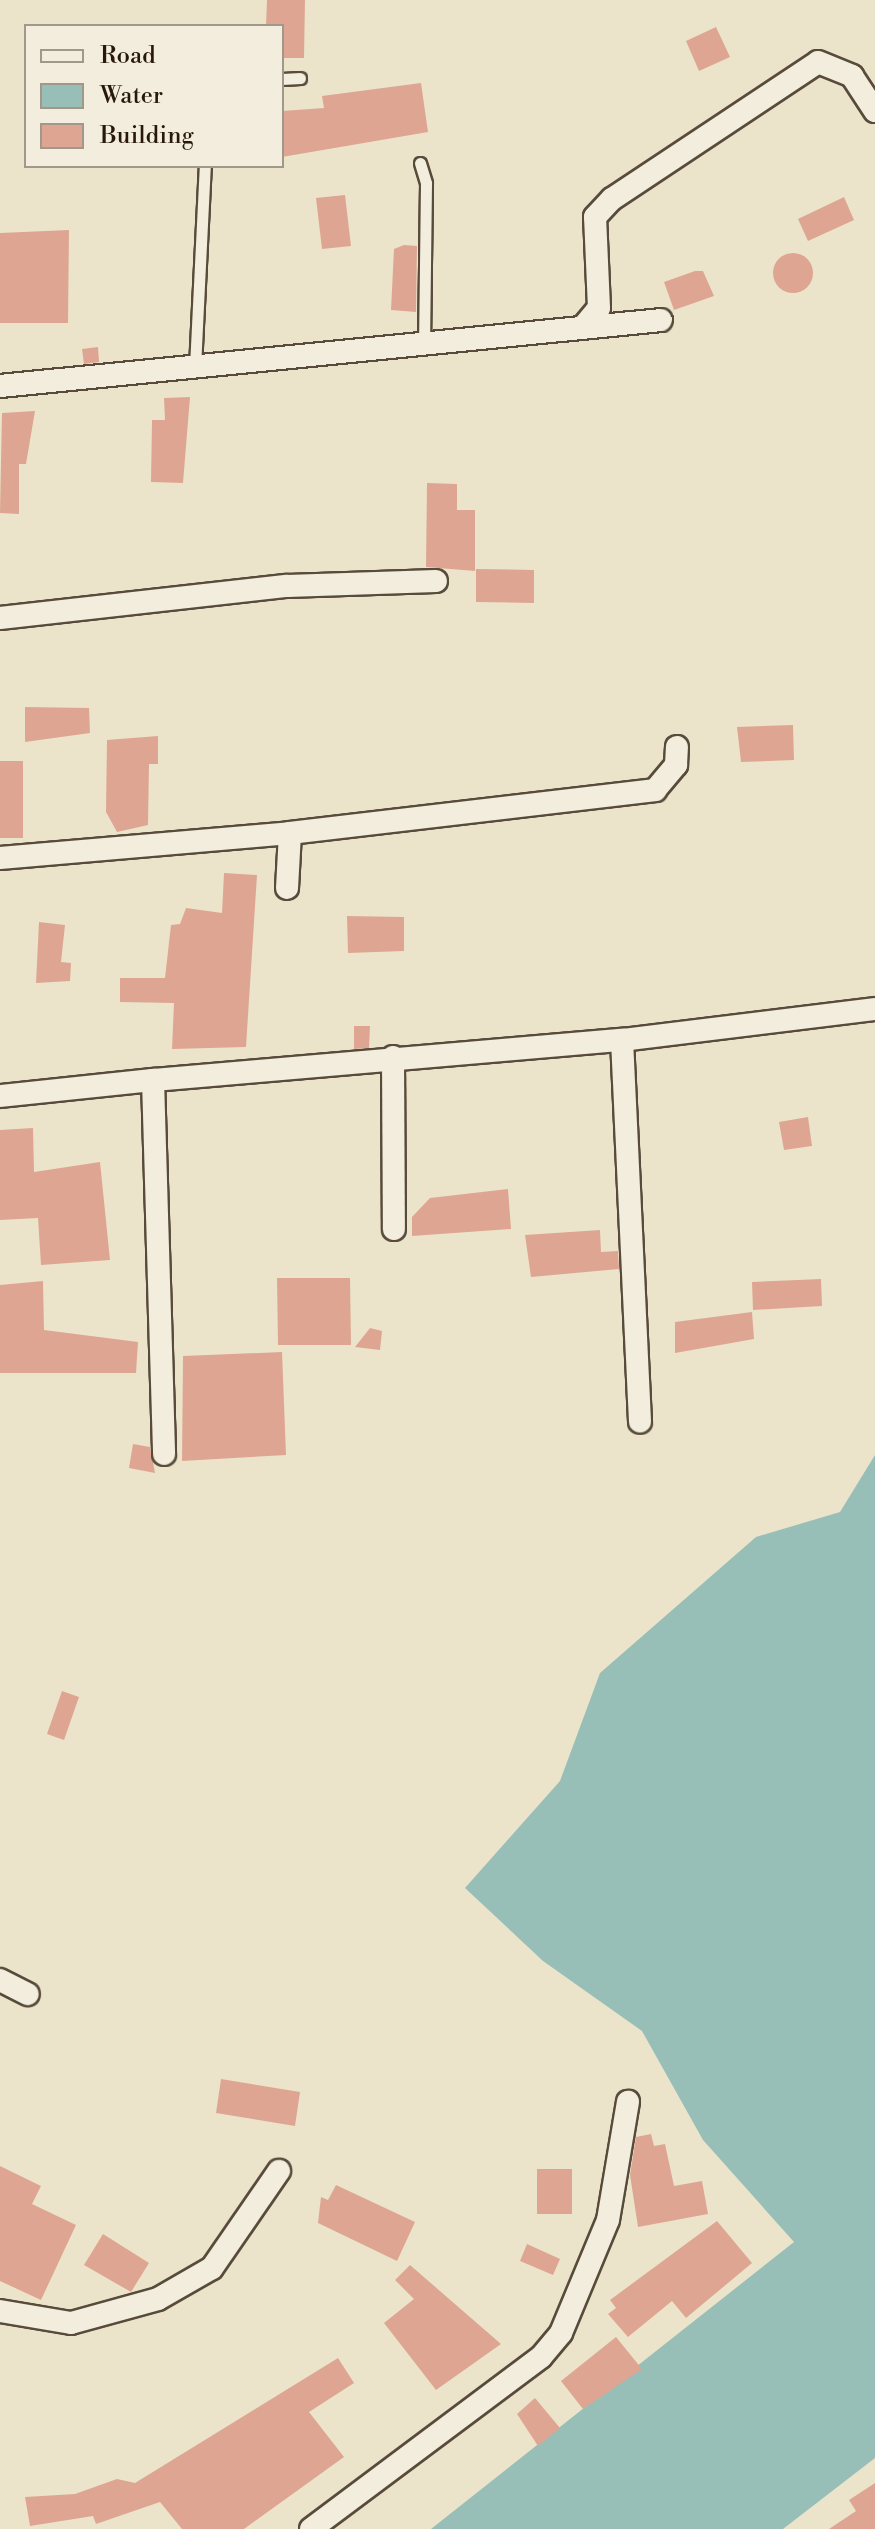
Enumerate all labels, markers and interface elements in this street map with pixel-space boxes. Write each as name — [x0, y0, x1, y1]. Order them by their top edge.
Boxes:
legend — [24, 24, 284, 168]
text: Road — [100, 41, 156, 71]
text: Water — [100, 81, 163, 111]
text: Building — [100, 121, 194, 151]

